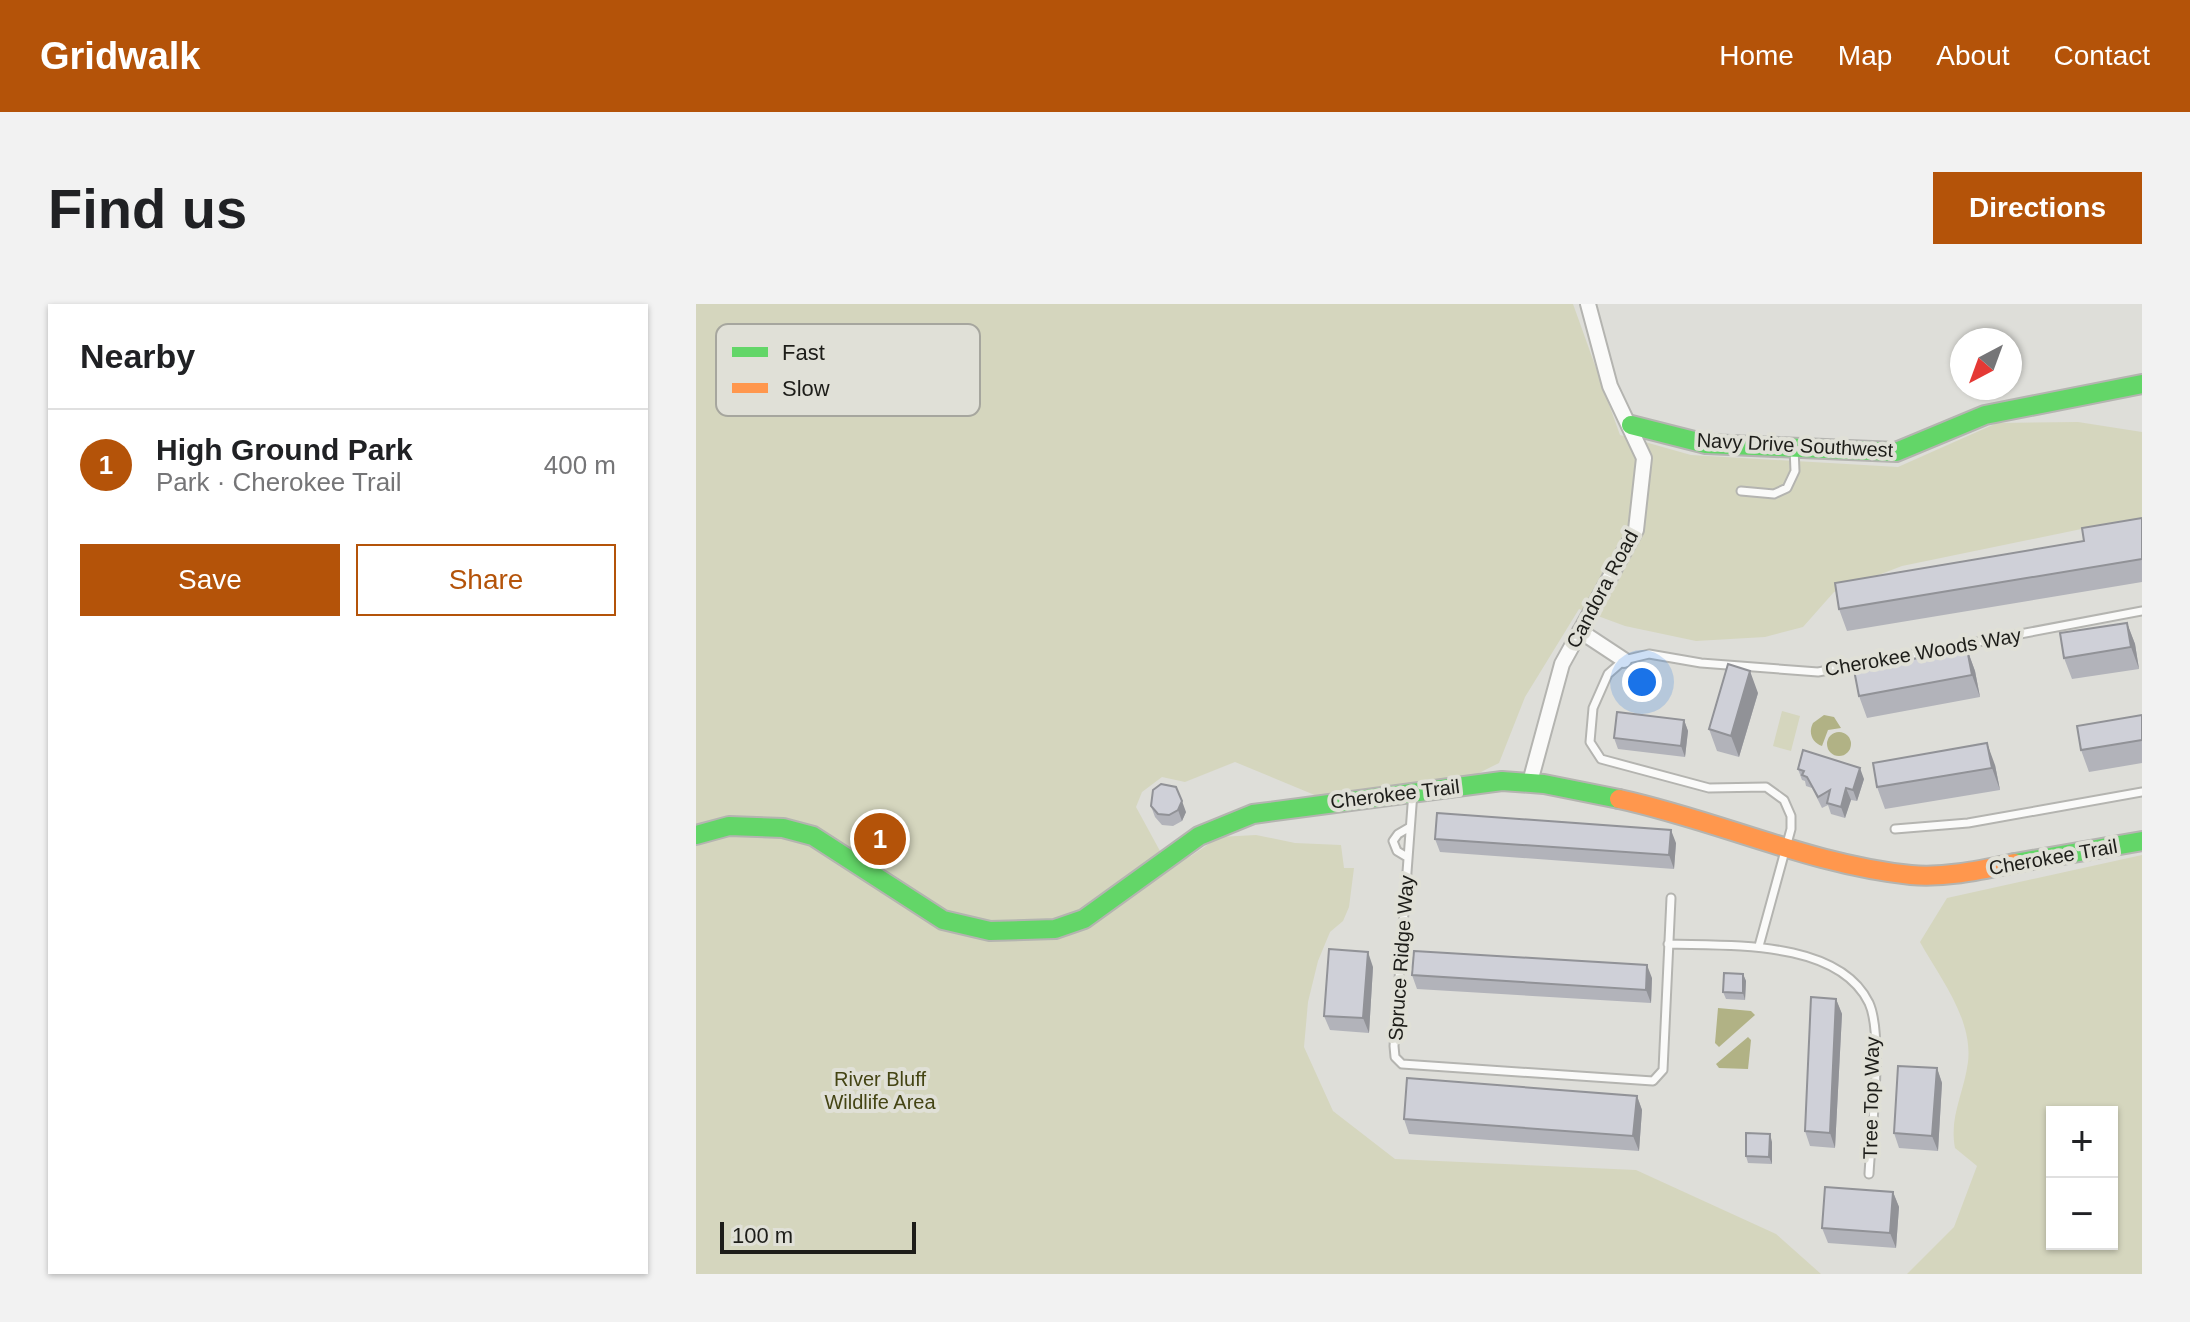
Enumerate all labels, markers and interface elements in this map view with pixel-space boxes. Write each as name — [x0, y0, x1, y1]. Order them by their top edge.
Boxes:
text: Gridwalk — [40, 35, 201, 77]
text: Home — [1719, 40, 1794, 71]
text: Map — [1838, 40, 1892, 71]
text: About — [1936, 40, 2010, 71]
text: Contact — [2054, 40, 2150, 71]
button: Directions — [1933, 172, 2142, 244]
text: Find us — [48, 177, 247, 240]
legend — [716, 324, 980, 416]
north arrow — [1950, 328, 2022, 400]
text: Nearby — [80, 337, 195, 375]
text: Fast — [782, 340, 825, 365]
text: Slow — [782, 376, 830, 401]
street label: Navy Drive Southwest — [1696, 429, 1894, 461]
text: High Ground Park — [156, 433, 413, 466]
text: 1 — [99, 450, 113, 480]
text: 400 m — [544, 450, 616, 480]
text: Park · Cherokee Trail — [156, 467, 402, 497]
street label: Candora Road — [1562, 526, 1642, 652]
button: Save — [80, 544, 340, 616]
button: Share — [356, 544, 616, 616]
street label: Cherokee Woods Way — [1823, 624, 2023, 680]
your location — [1622, 662, 1662, 702]
street label: Cherokee Trail — [1329, 775, 1461, 813]
pin: 1 — [854, 809, 906, 869]
street label: Cherokee Trail — [1987, 835, 2119, 879]
street label: Spruce Ridge Way — [1384, 874, 1418, 1042]
street label: Tree Top Way — [1859, 1036, 1883, 1160]
park label: River Bluff Wildlife Area — [824, 1068, 936, 1113]
map controls — [2046, 1106, 2118, 1250]
button: + — [2046, 1106, 2118, 1178]
button: − — [2046, 1178, 2118, 1250]
scale bar — [720, 1218, 916, 1254]
text: 100 m — [732, 1223, 793, 1248]

